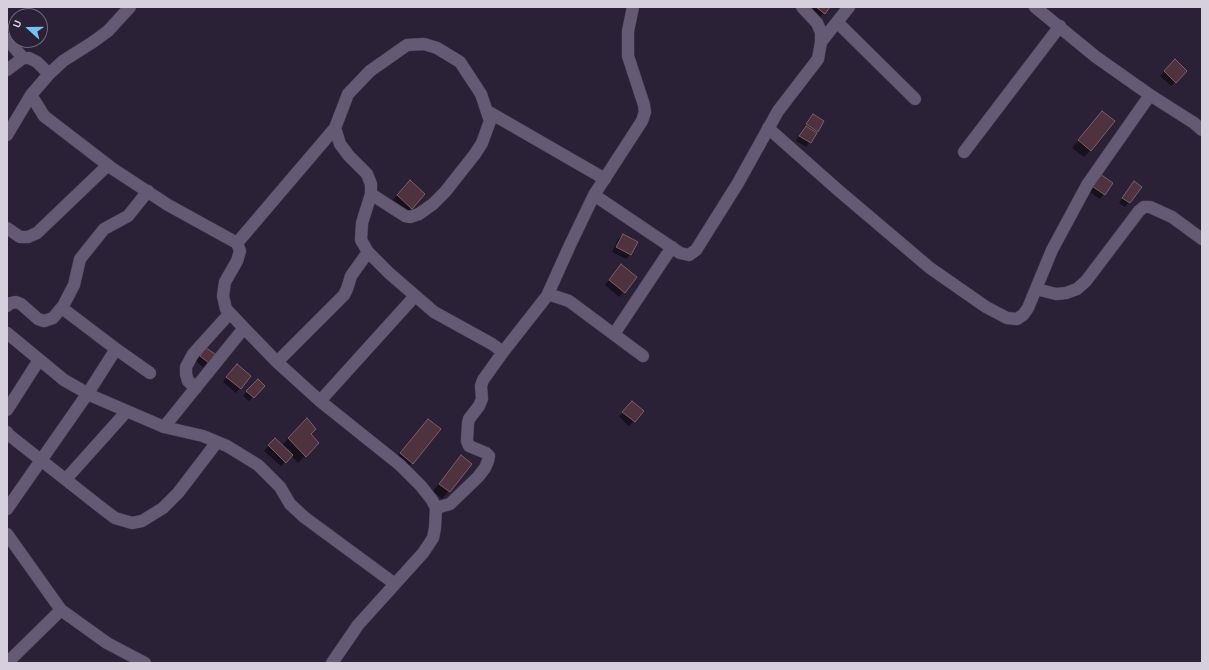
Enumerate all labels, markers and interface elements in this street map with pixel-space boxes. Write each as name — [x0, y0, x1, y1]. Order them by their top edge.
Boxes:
north arrow — [8, 8, 48, 48]
text: U — [11, 19, 24, 29]

